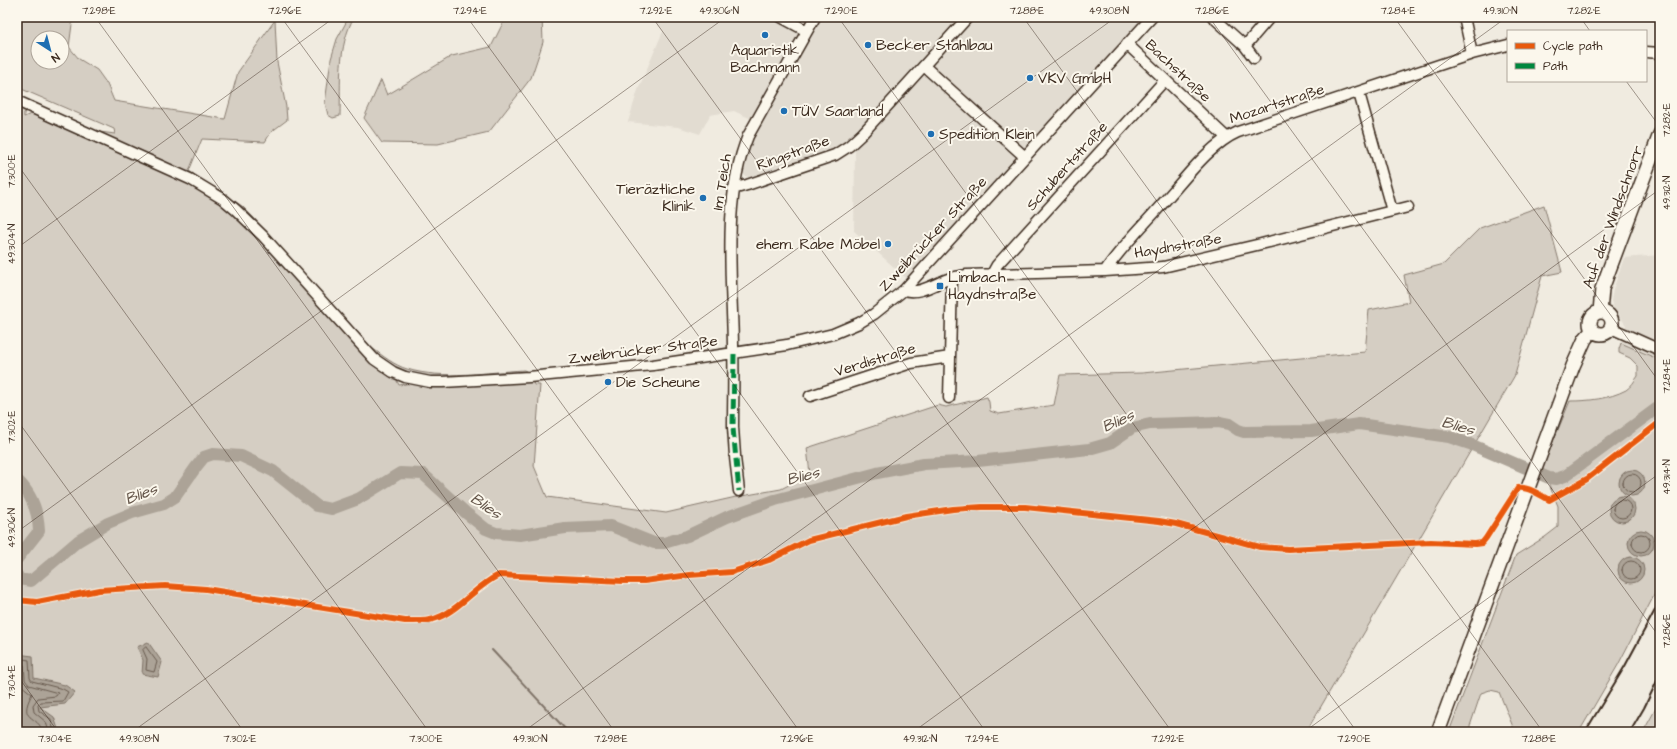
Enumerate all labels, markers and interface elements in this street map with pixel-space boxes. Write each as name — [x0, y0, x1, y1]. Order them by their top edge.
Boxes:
text: 7.298°E — [82, 4, 116, 18]
text: 7.296°E — [268, 4, 302, 18]
text: 7.294°E — [453, 4, 487, 18]
text: 7.292°E — [640, 4, 672, 18]
text: 49.306°N — [699, 4, 739, 18]
text: 7.290°E — [824, 4, 858, 18]
text: 7.288°E — [1010, 4, 1044, 18]
text: 49.308°N — [1089, 4, 1129, 18]
text: 7.286°E — [1195, 4, 1229, 18]
text: 7.284°E — [1381, 4, 1415, 18]
text: 49.310°N — [1482, 4, 1518, 18]
text: 7.282°E — [1567, 4, 1601, 18]
north arrow — [30, 30, 70, 70]
marker: Aquaristik Bachmann — [760, 30, 770, 40]
legend — [1507, 30, 1647, 82]
place label: Becker Stahlbau — [876, 35, 993, 56]
street label: Bachstraße — [1140, 35, 1216, 107]
text: Cycle path — [1543, 38, 1602, 56]
place label: Aquaristik Bachmann — [730, 40, 800, 78]
marker: Becker Stahlbau — [863, 40, 873, 50]
text: N — [48, 50, 63, 66]
text: Path — [1543, 58, 1568, 75]
place label: VKV GmbH — [1038, 68, 1111, 89]
marker: VKV GmbH — [1025, 73, 1035, 83]
street label: Mozartstraße — [1227, 79, 1327, 129]
place label: TÜV Saarland — [792, 101, 884, 122]
text: 7.282°E — [1660, 103, 1674, 137]
marker: TÜV Saarland — [779, 106, 789, 116]
street label: Schubertstraße — [1021, 117, 1113, 215]
place label: Spedition Klein — [939, 124, 1035, 145]
marker: Spedition Klein — [926, 129, 936, 139]
street label: Ringstraße — [753, 130, 833, 177]
street label: Auf der Windschnorr — [1577, 143, 1649, 291]
street label: Im Teich — [707, 152, 737, 212]
text: 7.300°E — [5, 154, 19, 188]
street label: Zweibrücker Straße — [874, 172, 992, 296]
text: 49.312°N — [1660, 176, 1674, 210]
place label: Tieräztliche Klinik — [616, 179, 695, 217]
marker: Tieräztliche Klinik — [698, 193, 708, 203]
text: 49.304°N — [5, 224, 19, 264]
street label: Haydnstraße — [1133, 228, 1224, 265]
place label: ehem. Rabe Möbel — [756, 234, 880, 255]
marker: ehem. Rabe Möbel — [883, 239, 893, 249]
place label: Limbach Haydnstraße — [948, 267, 1036, 306]
marker: Limbach Haydnstraße — [935, 281, 945, 291]
street label: Zweibrücker Straße — [567, 330, 719, 370]
street label: Verdistraße — [832, 338, 918, 382]
text: 7.284°E — [1660, 359, 1674, 393]
place label: Die Scheune — [616, 372, 700, 393]
marker: Die Scheune — [603, 377, 613, 387]
water label: Blies — [1098, 404, 1138, 438]
text: 7.302°E — [5, 411, 19, 443]
water label: Blies — [1439, 411, 1478, 441]
text: 49.314°N — [1660, 459, 1674, 495]
water label: Blies — [784, 461, 823, 491]
water label: Blies — [122, 477, 161, 510]
water label: Blies — [466, 488, 507, 525]
text: 49.306°N — [5, 508, 19, 548]
text: 7.286°E — [1660, 614, 1674, 648]
text: 7.304°E — [5, 665, 19, 699]
text: 7.304°E — [38, 732, 72, 746]
text: 49.308°N — [119, 732, 159, 746]
text: 7.302°E — [224, 732, 256, 746]
text: 7.300°E — [409, 732, 443, 746]
text: 49.310°N — [512, 732, 548, 746]
text: 7.298°E — [594, 732, 628, 746]
text: 7.296°E — [780, 732, 814, 746]
text: 49.312°N — [903, 732, 937, 746]
text: 7.294°E — [965, 732, 999, 746]
text: 7.292°E — [1152, 732, 1184, 746]
text: 7.290°E — [1337, 732, 1371, 746]
text: 7.288°E — [1522, 732, 1556, 746]

